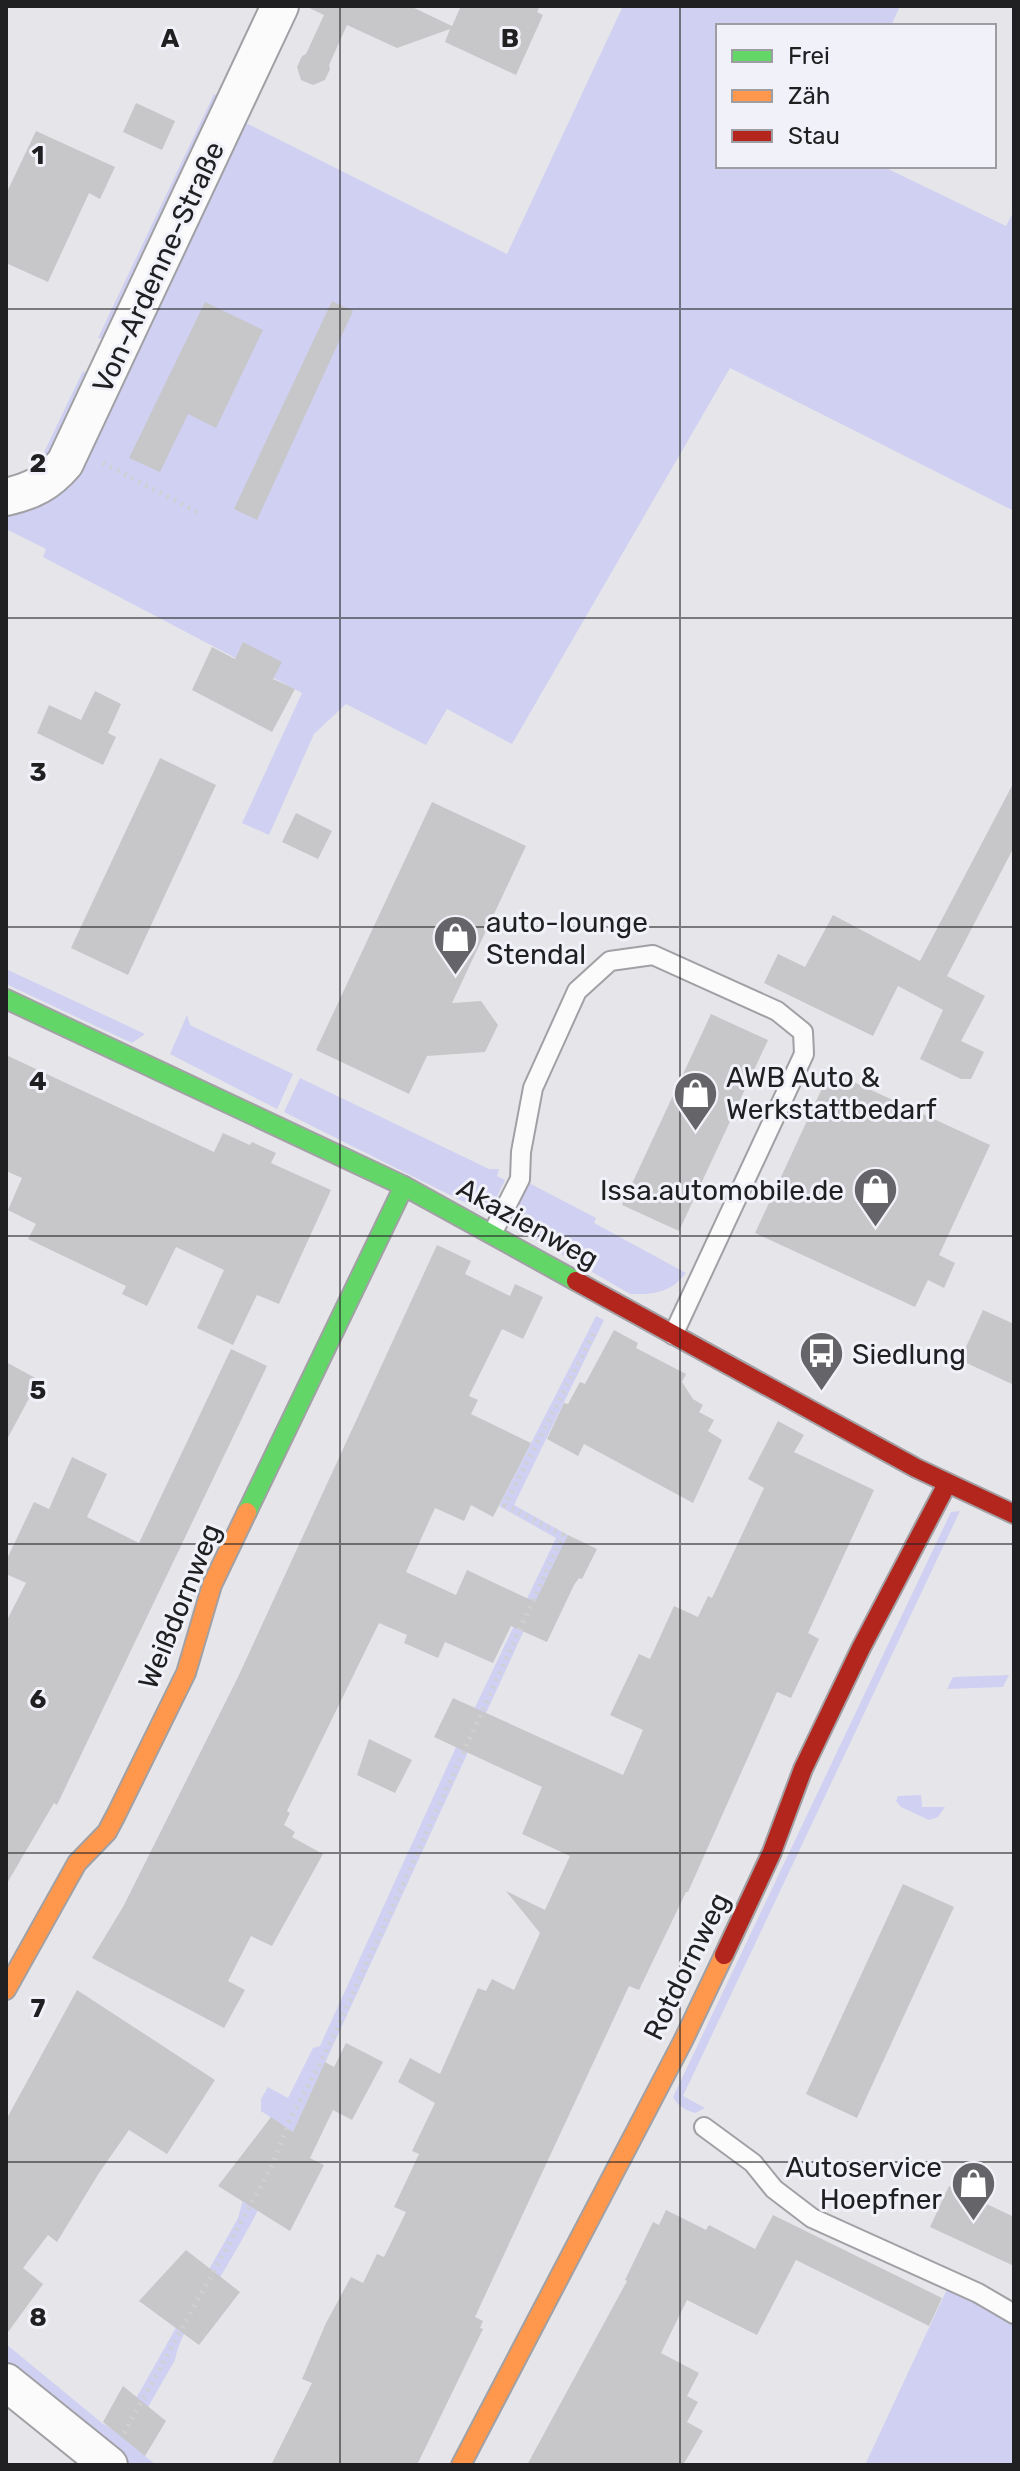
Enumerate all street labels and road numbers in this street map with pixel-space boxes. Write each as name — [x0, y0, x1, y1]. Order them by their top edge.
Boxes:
street label: Von-Ardenne-Straße — [86, 136, 231, 398]
street label: Akazienweg — [451, 1171, 604, 1276]
street label: Weißdornweg — [131, 1519, 228, 1694]
street label: Rotdornweg — [637, 1887, 736, 2045]

